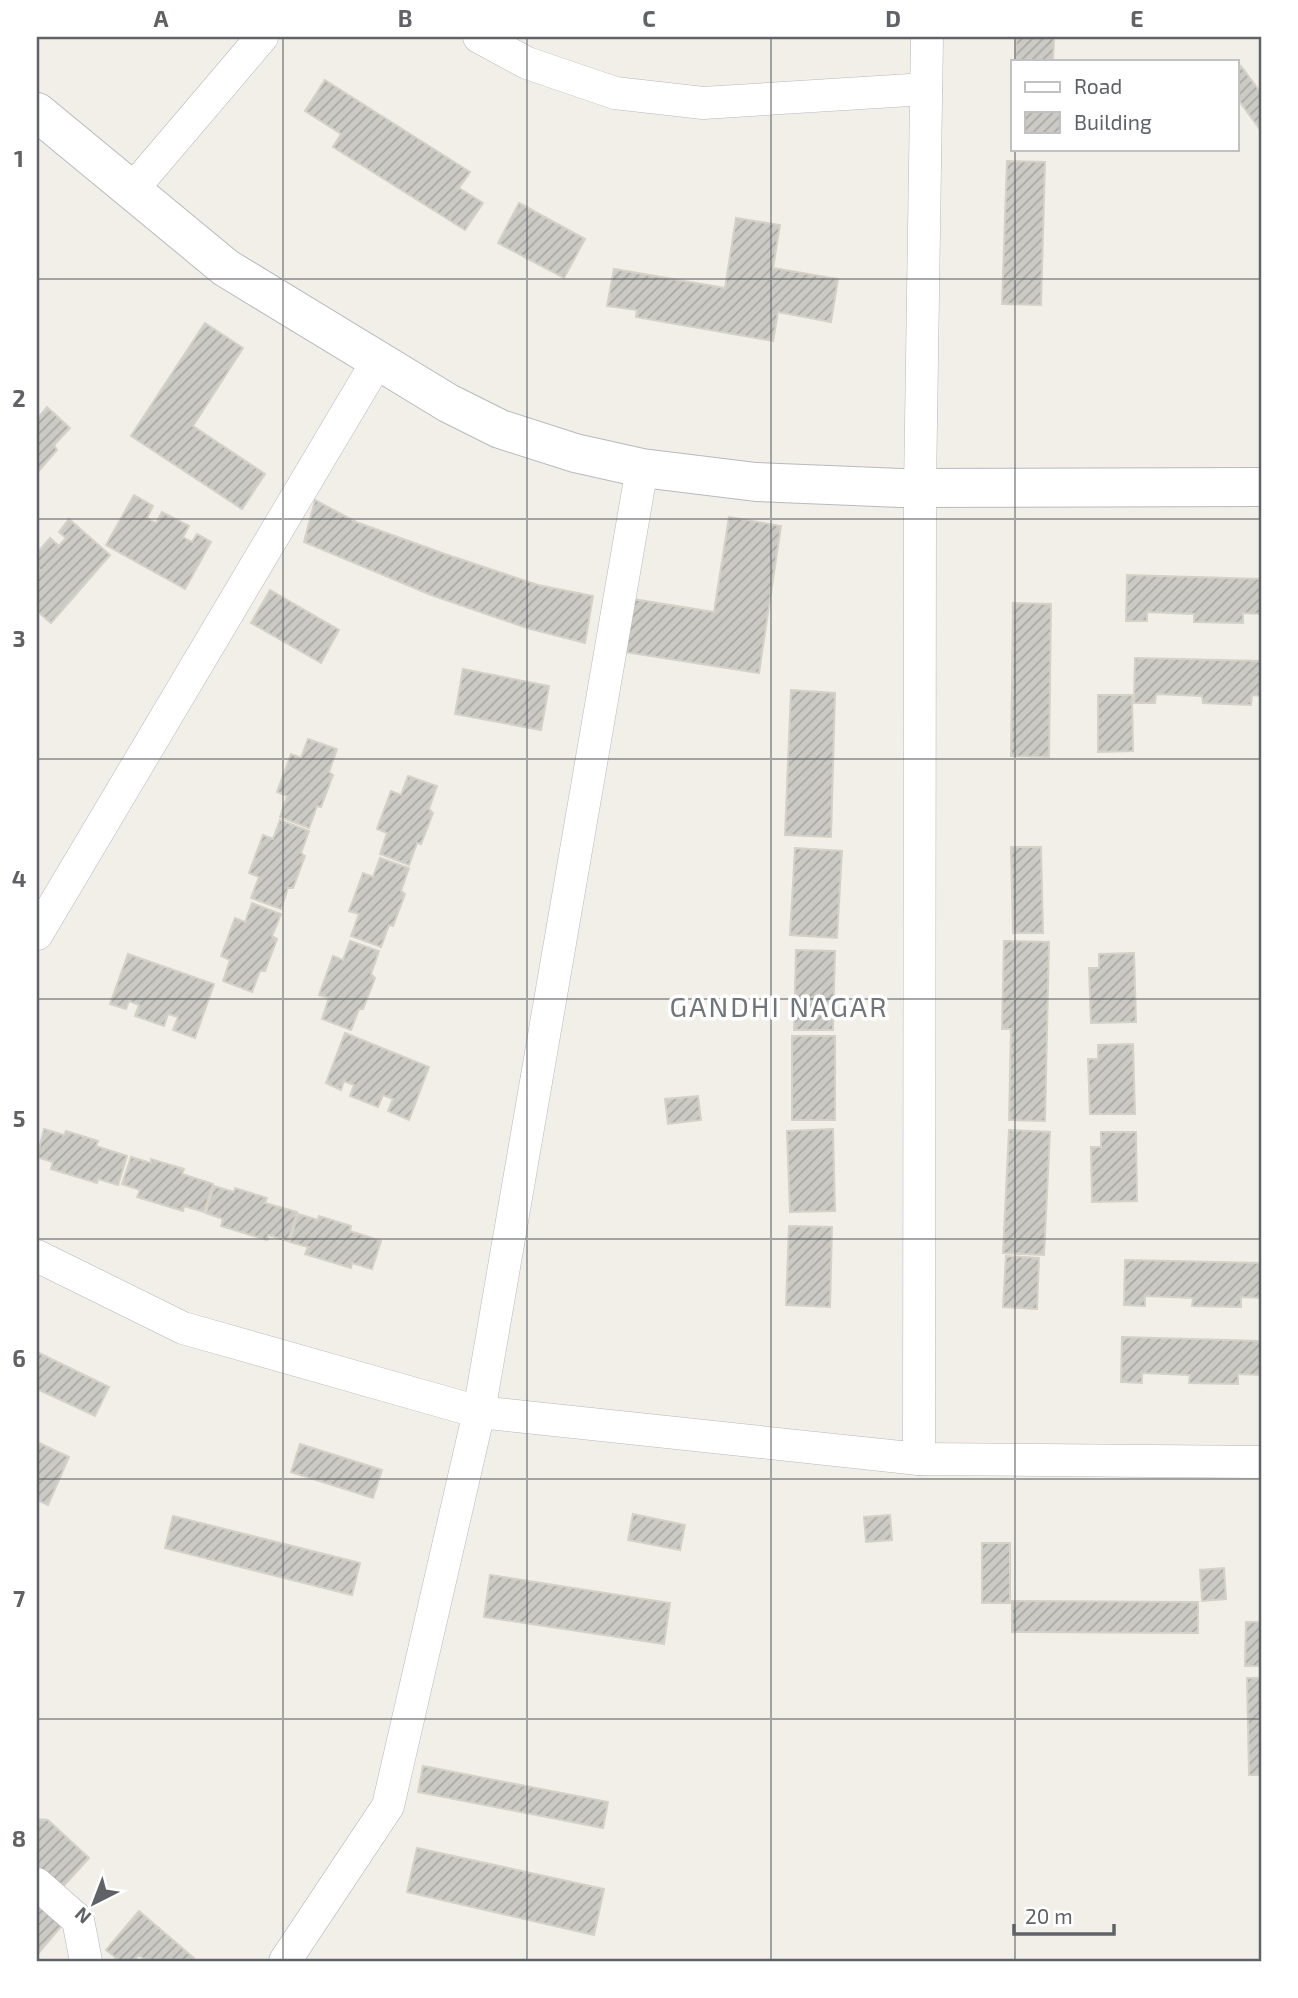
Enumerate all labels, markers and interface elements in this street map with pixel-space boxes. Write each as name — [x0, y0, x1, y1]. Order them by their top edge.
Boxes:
text: A — [153, 4, 169, 32]
text: B — [398, 4, 412, 32]
text: C — [642, 4, 656, 32]
text: D — [885, 4, 901, 32]
text: E — [1130, 4, 1144, 32]
legend — [1011, 60, 1238, 150]
text: Road — [1074, 73, 1122, 98]
text: Building — [1074, 109, 1152, 134]
text: 1 — [14, 144, 24, 172]
text: 2 — [12, 384, 26, 412]
text: 3 — [12, 624, 26, 652]
text: 4 — [12, 864, 26, 892]
district label: GANDHI NAGAR — [670, 989, 888, 1023]
text: 5 — [13, 1104, 25, 1132]
text: 6 — [12, 1344, 26, 1372]
text: 7 — [13, 1584, 25, 1612]
text: 8 — [12, 1824, 26, 1852]
north arrow — [60, 1868, 130, 1938]
scale bar — [1014, 1893, 1114, 1937]
text: N — [69, 1903, 95, 1929]
text: 20 m — [1025, 1903, 1073, 1928]

